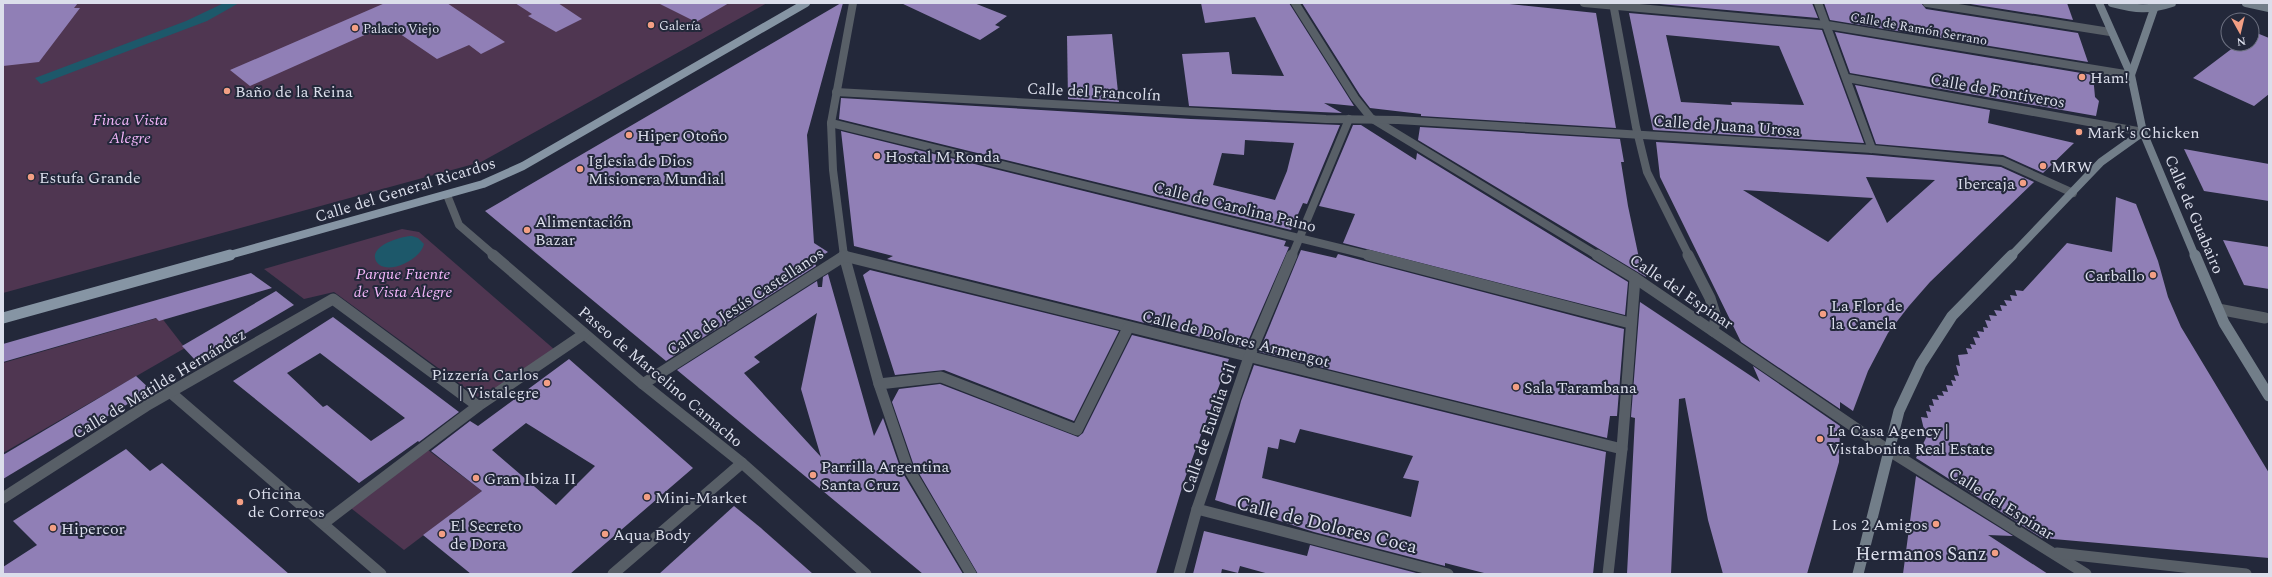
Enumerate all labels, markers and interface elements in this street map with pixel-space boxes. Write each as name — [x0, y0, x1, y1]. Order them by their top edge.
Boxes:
street label: Calle de Ramón Serrano — [1849, 7, 1989, 51]
north arrow — [2220, 12, 2260, 52]
place label: Galería — [659, 16, 702, 36]
place label: Palacio Viejo — [363, 19, 439, 39]
marker: Galería — [646, 20, 656, 30]
marker: Palacio Viejo — [350, 23, 360, 33]
text: N — [2236, 32, 2247, 50]
place label: Ham! — [2090, 66, 2129, 90]
street label: Calle de Fontiveros — [1929, 67, 2067, 115]
marker: Ham! — [2077, 72, 2087, 82]
street label: Calle del Francolín — [1026, 77, 1162, 107]
place label: Baño de la Reina — [235, 80, 353, 104]
marker: Baño de la Reina — [222, 86, 232, 96]
park label: Finca Vista Alegre — [92, 108, 168, 150]
street label: Calle de Juana Urosa — [1653, 109, 1802, 143]
place label: Mark's Chicken — [2087, 121, 2200, 145]
place label: Hiper Otoño — [637, 124, 727, 148]
marker: Mark's Chicken — [2074, 127, 2084, 137]
marker: Hiper Otoño — [624, 130, 634, 140]
place label: Hostal M Ronda — [885, 145, 1000, 169]
place label: Iglesia de Dios Misionera Mundial — [588, 149, 724, 191]
street label: Calle del General Ricardos — [312, 151, 499, 229]
marker: Hostal M Ronda — [872, 151, 882, 161]
street label: Calle de Guabairo — [2158, 151, 2230, 278]
place label: MRW — [2051, 155, 2093, 179]
marker: MRW — [2038, 161, 2048, 171]
marker: Iglesia de Dios Misionera Mundial — [575, 164, 585, 174]
place label: Estufa Grande — [39, 166, 141, 190]
marker: Estufa Grande — [26, 172, 36, 182]
place label: Ibercaja — [1957, 172, 2015, 196]
street label: Calle de Carolina Paino — [1151, 175, 1319, 239]
marker: Ibercaja — [2018, 178, 2028, 188]
place label: Alimentación Bazar — [535, 210, 631, 252]
marker: Alimentación Bazar — [522, 225, 532, 235]
street label: Calle de Jesús Castellanos — [662, 242, 829, 362]
street label: Calle del Espinar — [1625, 248, 1738, 336]
park label: Parque Fuente de Vista Alegre — [354, 262, 452, 304]
place label: Carballo — [2084, 264, 2145, 288]
marker: Carballo — [2148, 270, 2158, 280]
place label: La Flor de la Canela — [1831, 294, 1903, 336]
street label: Paseo de Marcelino Camacho — [573, 300, 748, 453]
street label: Calle de Dolores Armengot — [1139, 304, 1332, 374]
marker: La Flor de la Canela — [1818, 309, 1828, 319]
street label: Calle de Matilde Hernández — [68, 323, 251, 445]
street label: Calle de Eulalia Gil — [1175, 360, 1243, 497]
place label: Pizzería Carlos | Vistalegre — [432, 363, 539, 405]
place label: Sala Tarambana — [1524, 376, 1637, 400]
marker: Pizzería Carlos | Vistalegre — [542, 378, 552, 388]
marker: Sala Tarambana — [1511, 382, 1521, 392]
place label: La Casa Agency | Vistabonita Real Estate — [1828, 419, 1993, 461]
marker: La Casa Agency | Vistabonita Real Estate — [1815, 434, 1825, 444]
place label: Parrilla Argentina Santa Cruz — [821, 455, 950, 497]
street label: Calle del Espinar — [1944, 462, 2059, 546]
place label: Gran Ibiza II — [484, 467, 576, 491]
marker: Parrilla Argentina Santa Cruz — [808, 470, 818, 480]
marker: Gran Ibiza II — [471, 473, 481, 483]
place label: Oficina de Correos — [248, 482, 325, 524]
place label: Mini-Market — [655, 486, 747, 510]
street label: Calle de Dolores Coca — [1233, 489, 1421, 562]
marker: Mini-Market — [642, 492, 652, 502]
marker: Oficina de Correos — [235, 497, 245, 507]
place label: Los 2 Amigos — [1832, 513, 1928, 537]
place label: El Secreto de Dora — [450, 514, 522, 556]
place label: Hipercor — [61, 517, 125, 541]
marker: Los 2 Amigos — [1931, 519, 1941, 529]
marker: Hipercor — [48, 523, 58, 533]
place label: Aqua Body — [613, 523, 692, 547]
marker: El Secreto de Dora — [437, 529, 447, 539]
marker: Aqua Body — [600, 529, 610, 539]
place label: Hermanos Sanz — [1855, 540, 1987, 569]
marker: Hermanos Sanz — [1990, 548, 2000, 558]

